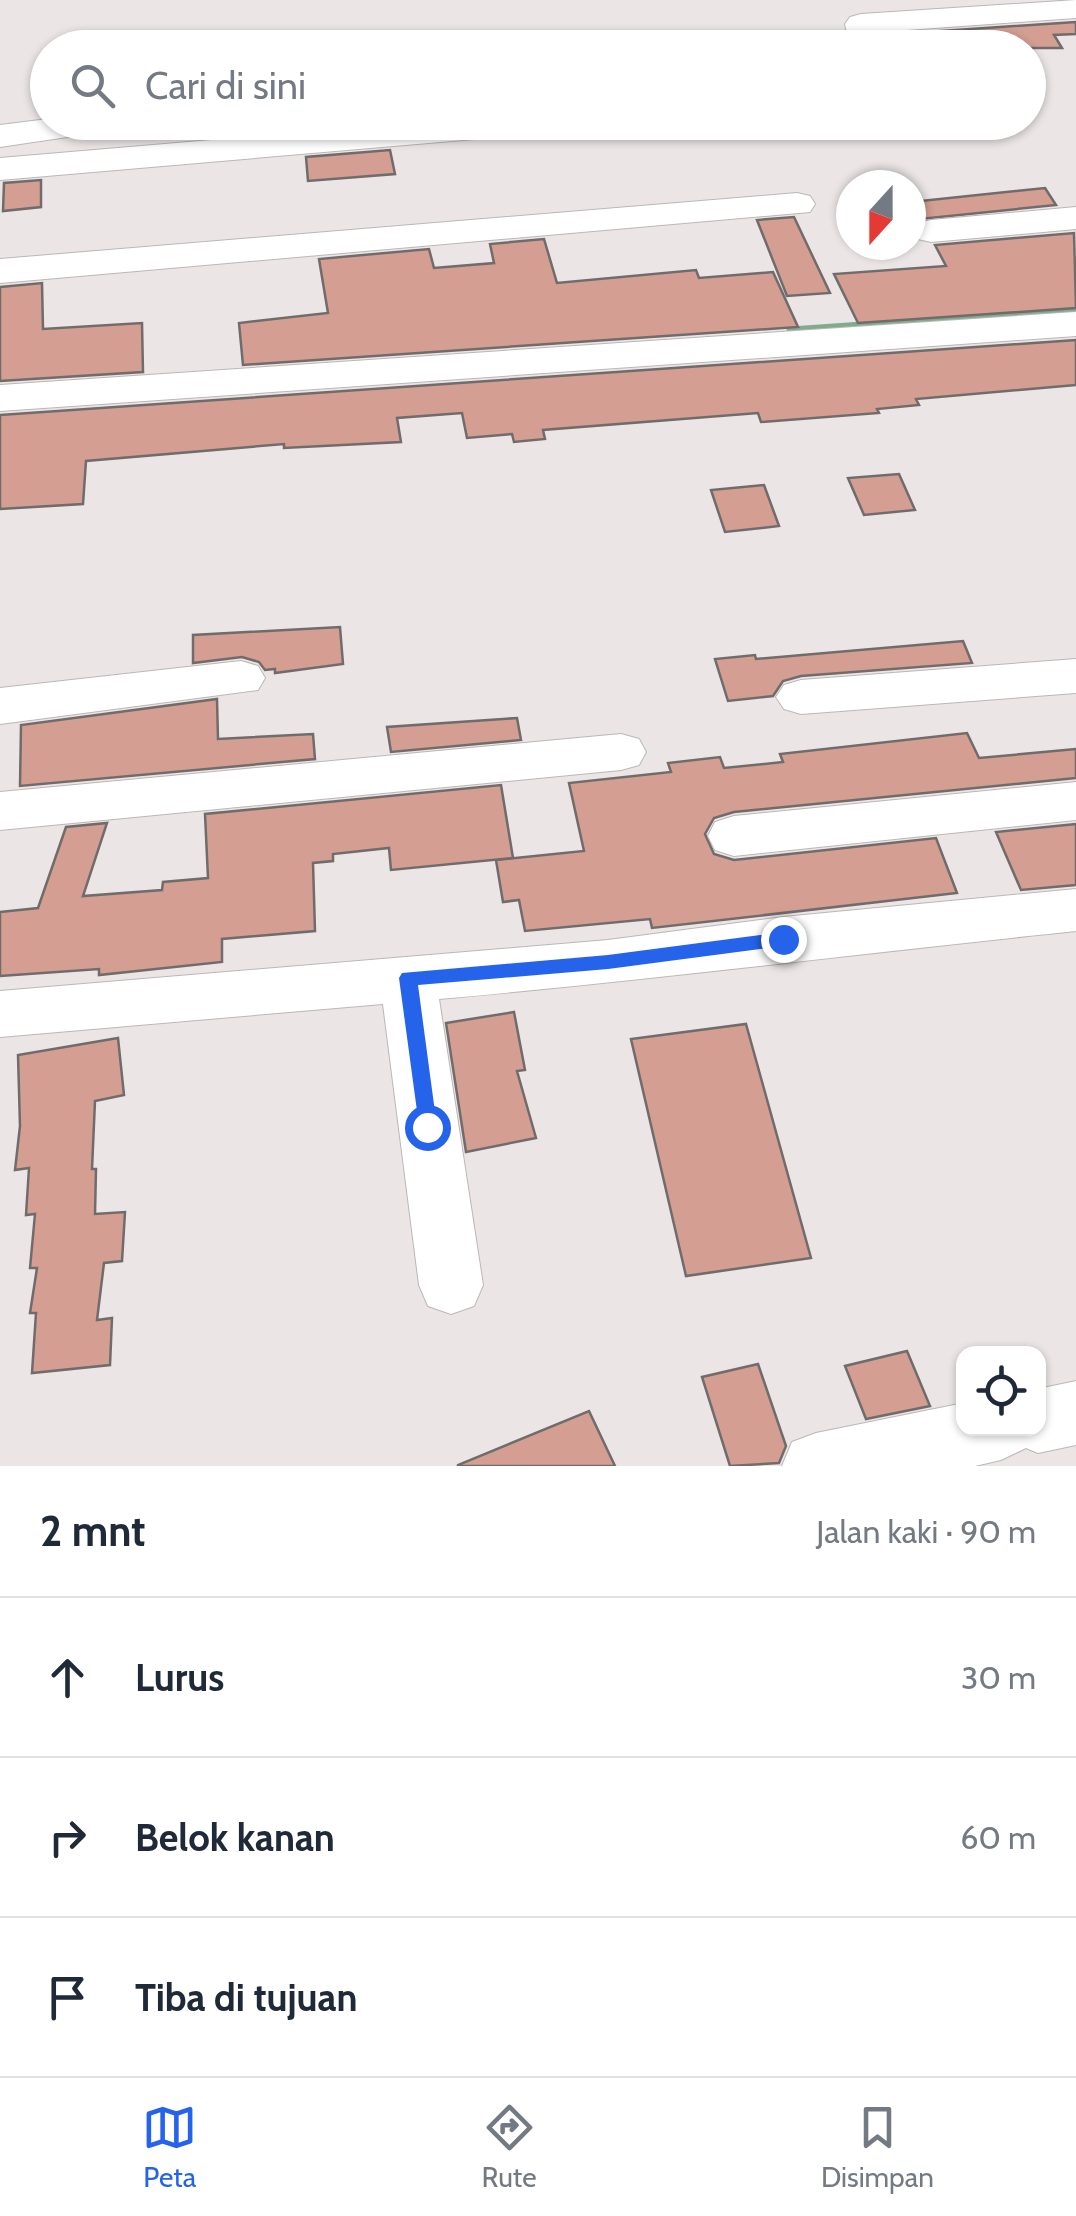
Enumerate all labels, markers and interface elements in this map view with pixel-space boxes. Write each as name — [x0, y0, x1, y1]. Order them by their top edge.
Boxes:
search box — [30, 30, 1046, 140]
icon: search — [65, 58, 120, 113]
text: Cari di sini — [145, 62, 306, 109]
north arrow — [836, 170, 926, 260]
route end — [761, 917, 807, 963]
route start — [405, 1105, 451, 1151]
map controls — [956, 1346, 1046, 1436]
button: locate — [956, 1346, 1046, 1436]
text: 2 mnt — [40, 1505, 146, 1557]
text: Jalan kaki · 90 m — [816, 1512, 1036, 1551]
icon: ahead — [40, 1650, 95, 1705]
text: Lurus — [135, 1654, 224, 1701]
text: 30 m — [961, 1658, 1036, 1697]
icon: right — [40, 1810, 95, 1865]
text: Belok kanan — [135, 1814, 335, 1861]
text: 60 m — [960, 1818, 1036, 1857]
icon: arrive — [40, 1970, 95, 2025]
text: Tiba di tujuan — [135, 1974, 357, 2021]
tab: Peta — [142, 2100, 197, 2194]
tab: Rute — [482, 2100, 537, 2194]
tab: Disimpan — [821, 2100, 934, 2194]

